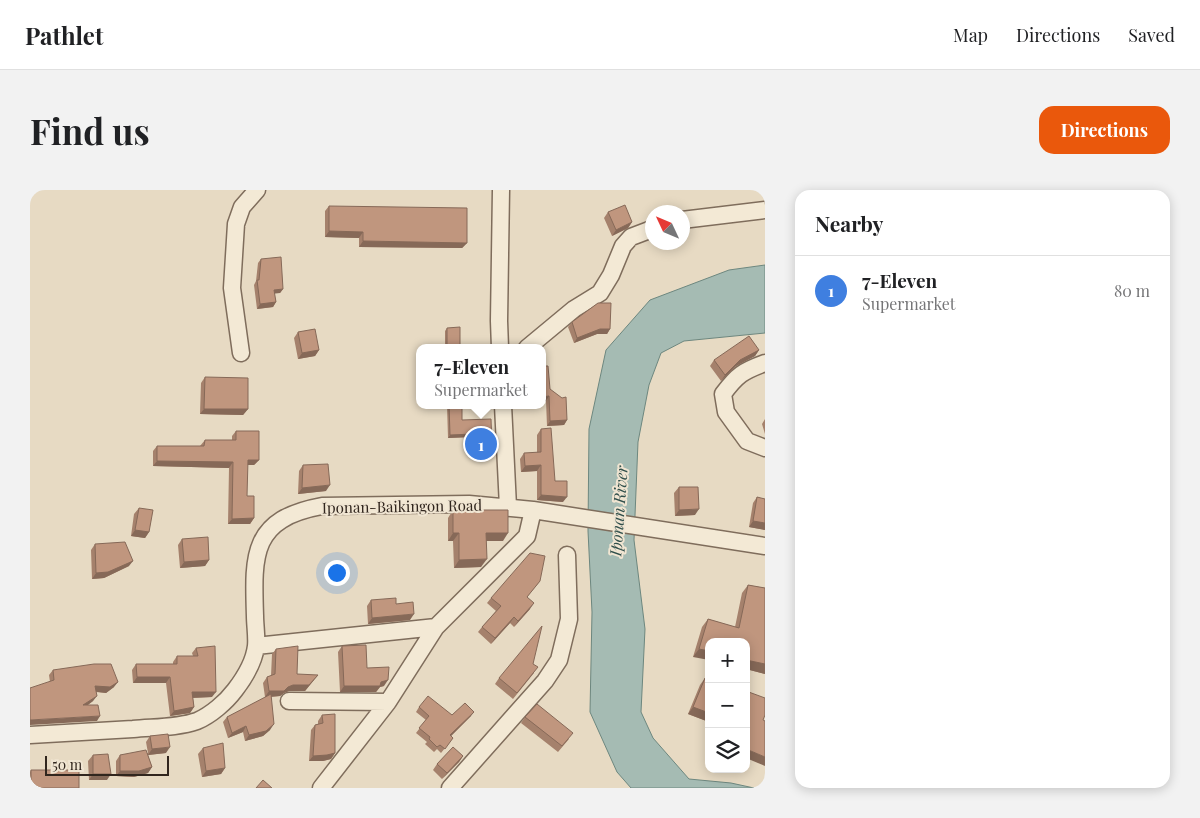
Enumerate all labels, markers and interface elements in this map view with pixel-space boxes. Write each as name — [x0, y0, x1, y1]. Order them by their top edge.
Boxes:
text: Pathlet — [25, 19, 103, 51]
text: Map — [953, 23, 988, 47]
text: Directions — [1016, 23, 1100, 47]
text: Saved — [1128, 23, 1175, 47]
button: Directions — [1039, 106, 1170, 154]
text: Find us — [30, 107, 150, 154]
north arrow — [645, 205, 690, 250]
text: Nearby — [815, 209, 884, 237]
text: 7-Eleven — [862, 267, 937, 293]
text: 1 — [828, 280, 834, 301]
text: 80 m — [1114, 280, 1150, 301]
text: Supermarket — [862, 293, 956, 314]
popup — [416, 344, 546, 409]
text: 7-Eleven — [434, 353, 509, 379]
text: Supermarket — [434, 379, 528, 400]
pin: 1 — [465, 425, 497, 463]
water label: Iponan River — [604, 464, 632, 558]
street label: Iponan-Baikingon Road — [322, 495, 482, 517]
your location — [324, 560, 350, 586]
map controls — [705, 638, 750, 773]
button: + — [705, 638, 750, 683]
button: − — [705, 683, 750, 728]
button: layers — [705, 728, 750, 773]
scale bar — [45, 753, 169, 776]
text: 50 m — [52, 755, 82, 774]

